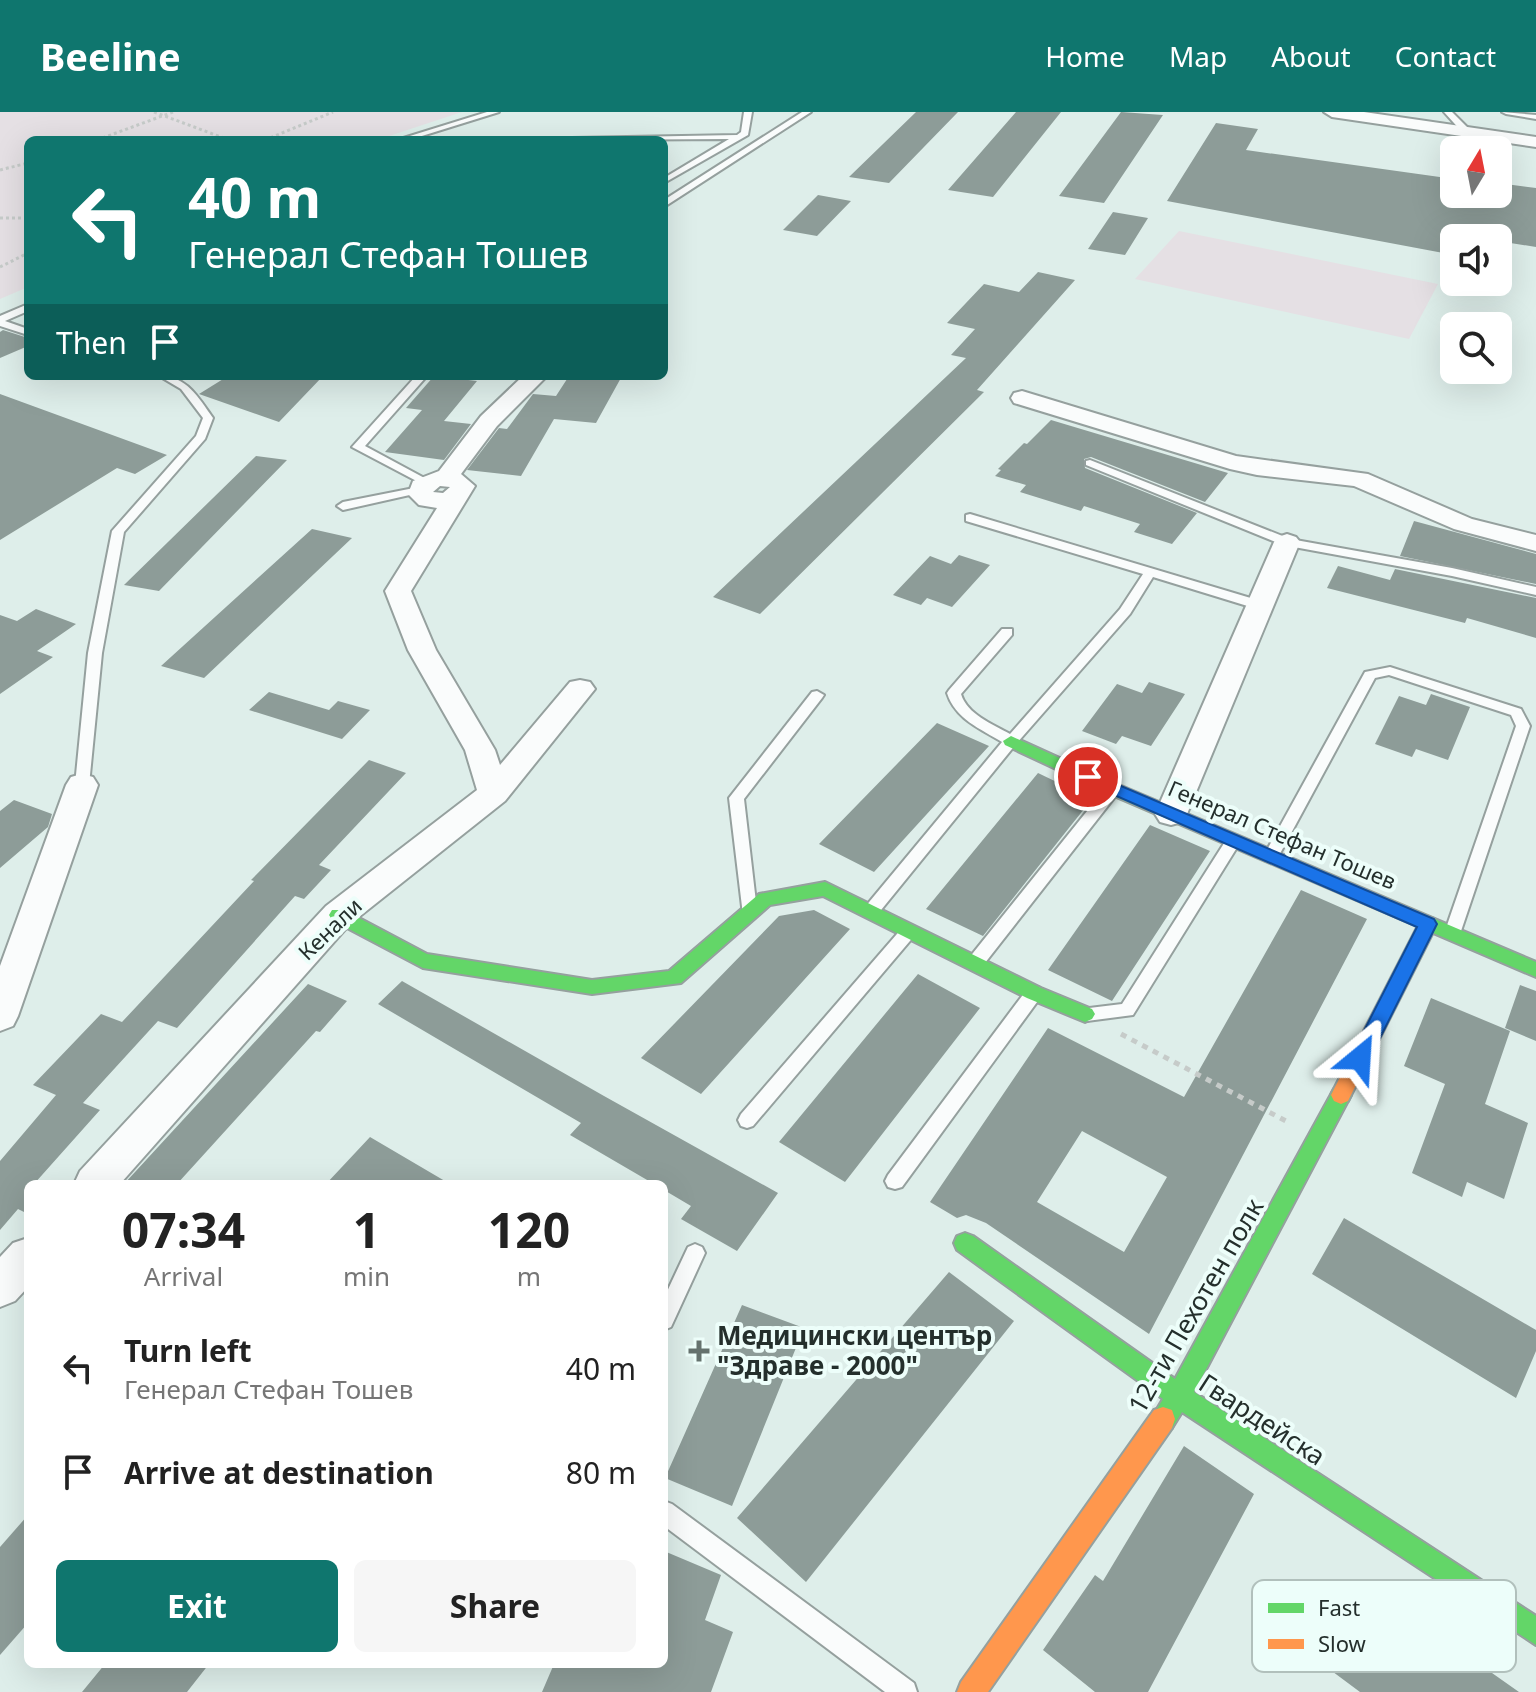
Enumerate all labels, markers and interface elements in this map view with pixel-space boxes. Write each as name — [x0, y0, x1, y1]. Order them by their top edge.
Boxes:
text: Beeline — [40, 30, 181, 82]
text: Home — [1045, 37, 1125, 75]
text: Map — [1169, 37, 1227, 75]
text: About — [1271, 37, 1351, 75]
text: Contact — [1395, 37, 1496, 75]
north arrow — [1440, 136, 1512, 208]
map controls — [1440, 136, 1512, 384]
text: 40 m — [188, 158, 321, 234]
icon: left — [56, 168, 160, 272]
button: sound — [1440, 224, 1512, 296]
text: Генерал Стефан Тошев — [188, 230, 589, 279]
button: search — [1440, 312, 1512, 384]
icon: arrive — [143, 320, 187, 364]
text: Then — [56, 322, 127, 363]
pin — [1054, 743, 1122, 811]
icon: arrive — [1066, 755, 1110, 799]
street label: Генерал Стефан Тошев — [1164, 772, 1401, 896]
street label: Кенали — [291, 890, 368, 966]
position arrow — [1318, 1016, 1402, 1100]
street label: 12-ти Пехотен полк — [1119, 1191, 1271, 1420]
text: 07:34 — [122, 1197, 245, 1262]
text: 1 — [353, 1197, 380, 1262]
text: 120 — [488, 1197, 570, 1262]
text: Arrival — [144, 1258, 223, 1294]
text: min — [343, 1258, 390, 1294]
text: m — [517, 1258, 541, 1294]
place label: Медицински център "Здраве - 2000" — [717, 1317, 992, 1383]
text: Turn left — [124, 1330, 252, 1371]
marker: Медицински център "Здраве - 2000" — [688, 1340, 710, 1362]
icon: left — [56, 1346, 100, 1390]
text: 40 m — [566, 1348, 636, 1389]
street label: Гвардейска — [1192, 1365, 1333, 1473]
text: Генерал Стефан Тошев — [124, 1371, 413, 1407]
icon: arrive — [56, 1450, 100, 1494]
text: Arrive at destination — [124, 1452, 434, 1493]
text: 80 m — [566, 1452, 636, 1493]
button: Exit — [56, 1560, 338, 1652]
button: Share — [354, 1560, 636, 1652]
legend — [1252, 1580, 1516, 1672]
text: Fast — [1318, 1592, 1360, 1622]
text: Slow — [1318, 1628, 1367, 1658]

